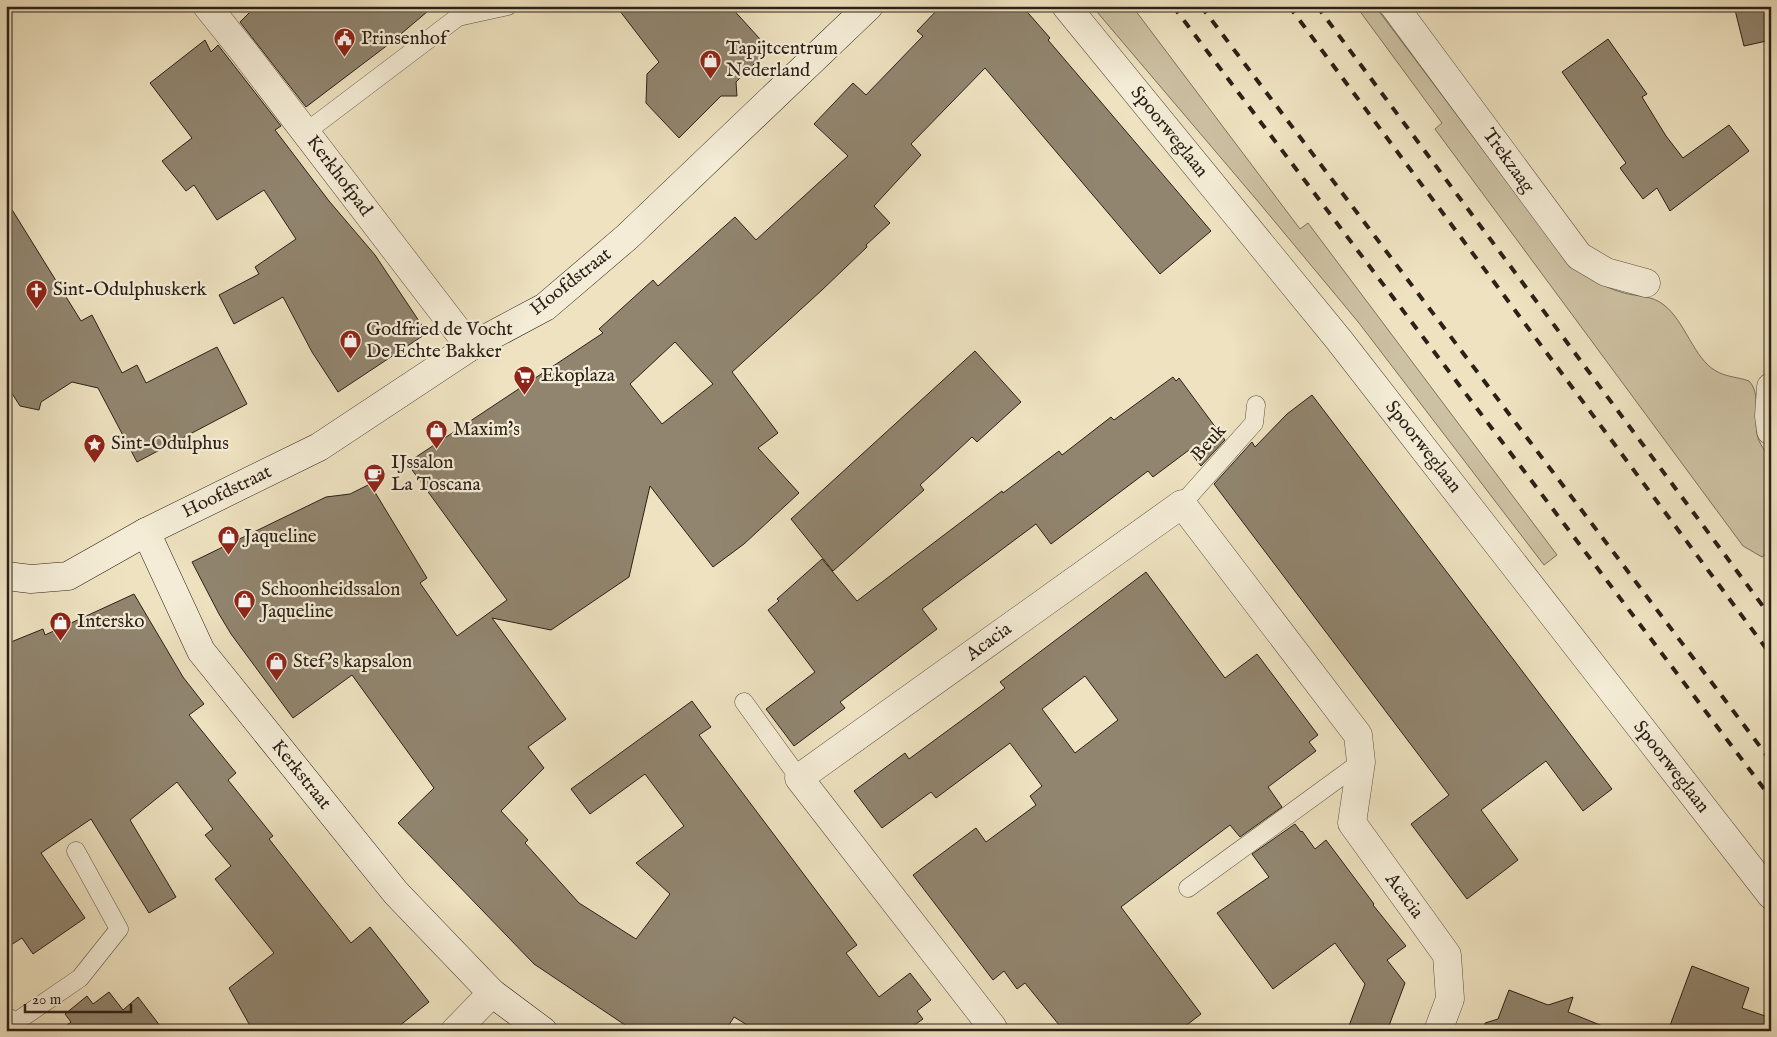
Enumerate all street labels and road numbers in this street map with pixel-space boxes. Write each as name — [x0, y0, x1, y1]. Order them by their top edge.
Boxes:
street label: Spoorweglaan — [1125, 81, 1213, 183]
street label: Trekzaag — [1477, 124, 1540, 198]
street label: Kerkhofpad — [301, 131, 378, 222]
street label: Hoofdstraat — [526, 243, 617, 321]
street label: Spoorweglaan — [1379, 396, 1467, 498]
street label: Beuk — [1186, 419, 1232, 466]
street label: Hoofdstraat — [178, 460, 276, 524]
street label: Acacia — [961, 617, 1017, 667]
street label: Spoorweglaan — [1627, 716, 1715, 818]
street label: Kerkstraat — [266, 735, 337, 815]
street label: Acacia — [1379, 868, 1429, 924]

